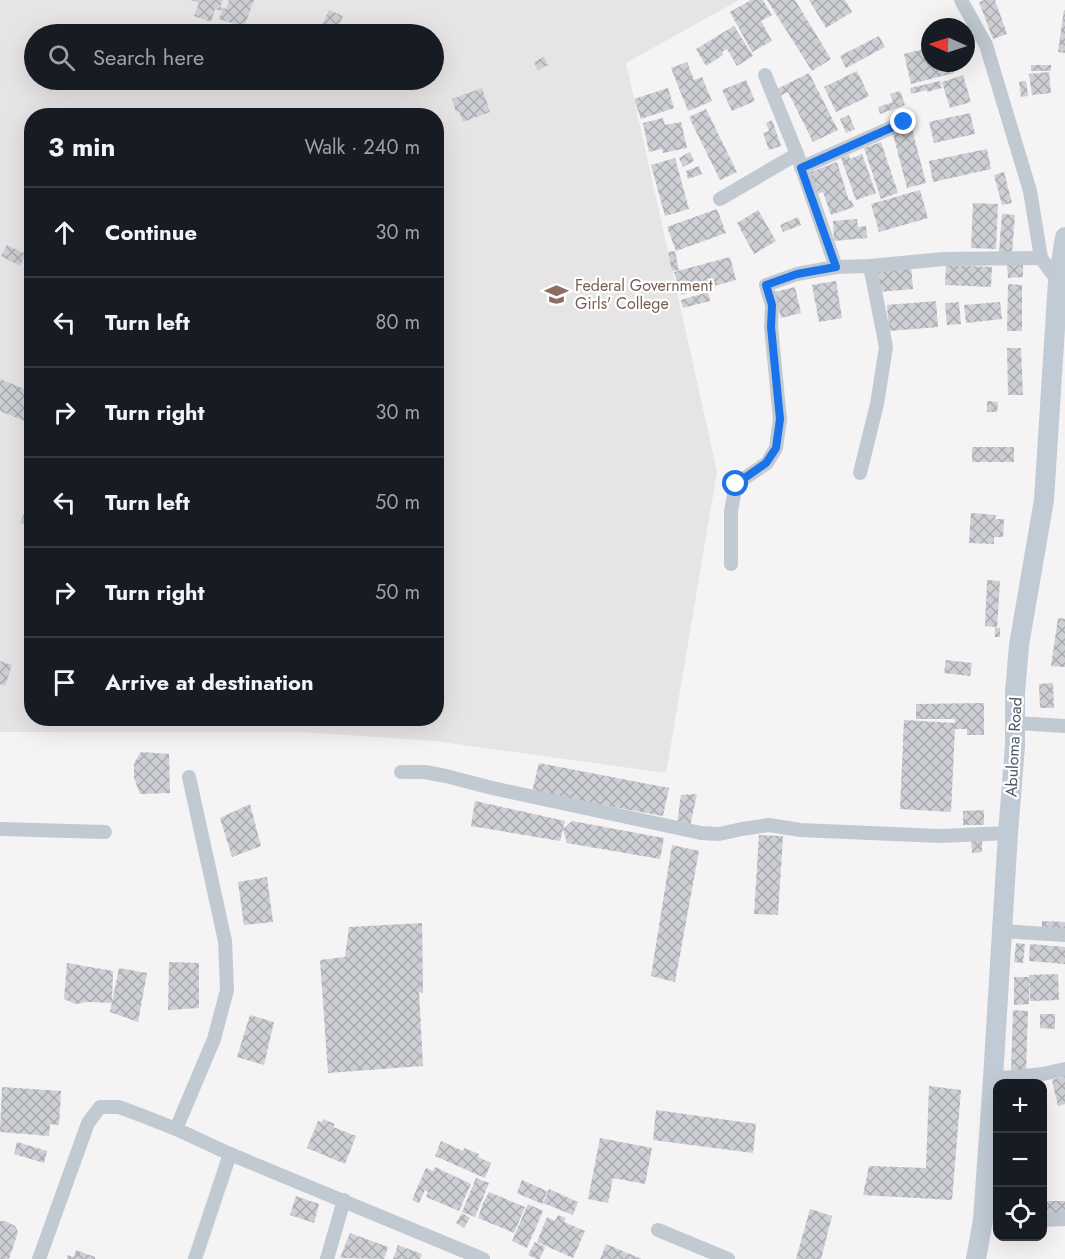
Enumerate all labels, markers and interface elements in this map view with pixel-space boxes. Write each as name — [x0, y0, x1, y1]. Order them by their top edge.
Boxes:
north arrow — [921, 18, 975, 72]
search box — [24, 24, 444, 90]
icon: search — [45, 41, 78, 74]
text: Search here — [93, 41, 204, 73]
route end — [890, 108, 916, 134]
text: 3 min — [48, 128, 115, 166]
text: Walk · 240 m — [305, 133, 420, 162]
icon: ahead — [48, 216, 81, 249]
text: Continue — [105, 216, 197, 248]
text: 30 m — [375, 218, 420, 247]
place label: Federal Government Girls' College — [575, 274, 713, 315]
school or university icon: Federal Government Girls' College — [544, 281, 570, 307]
icon: left — [48, 306, 81, 339]
text: Turn left — [105, 306, 190, 338]
text: 80 m — [375, 308, 420, 337]
icon: right — [48, 396, 81, 429]
text: Turn right — [105, 396, 205, 428]
text: 30 m — [375, 398, 420, 427]
route start — [722, 470, 748, 496]
icon: left — [48, 486, 81, 519]
text: Turn left — [105, 486, 190, 518]
text: 50 m — [375, 488, 420, 517]
icon: right — [48, 576, 81, 609]
text: Turn right — [105, 576, 205, 608]
text: 50 m — [375, 578, 420, 607]
icon: arrive — [48, 666, 81, 699]
text: Arrive at destination — [105, 666, 314, 698]
street label: Abuloma Road — [999, 697, 1028, 798]
map controls — [993, 1079, 1047, 1241]
button: + — [993, 1079, 1047, 1133]
button: − — [993, 1133, 1047, 1187]
button: locate — [993, 1187, 1047, 1241]

